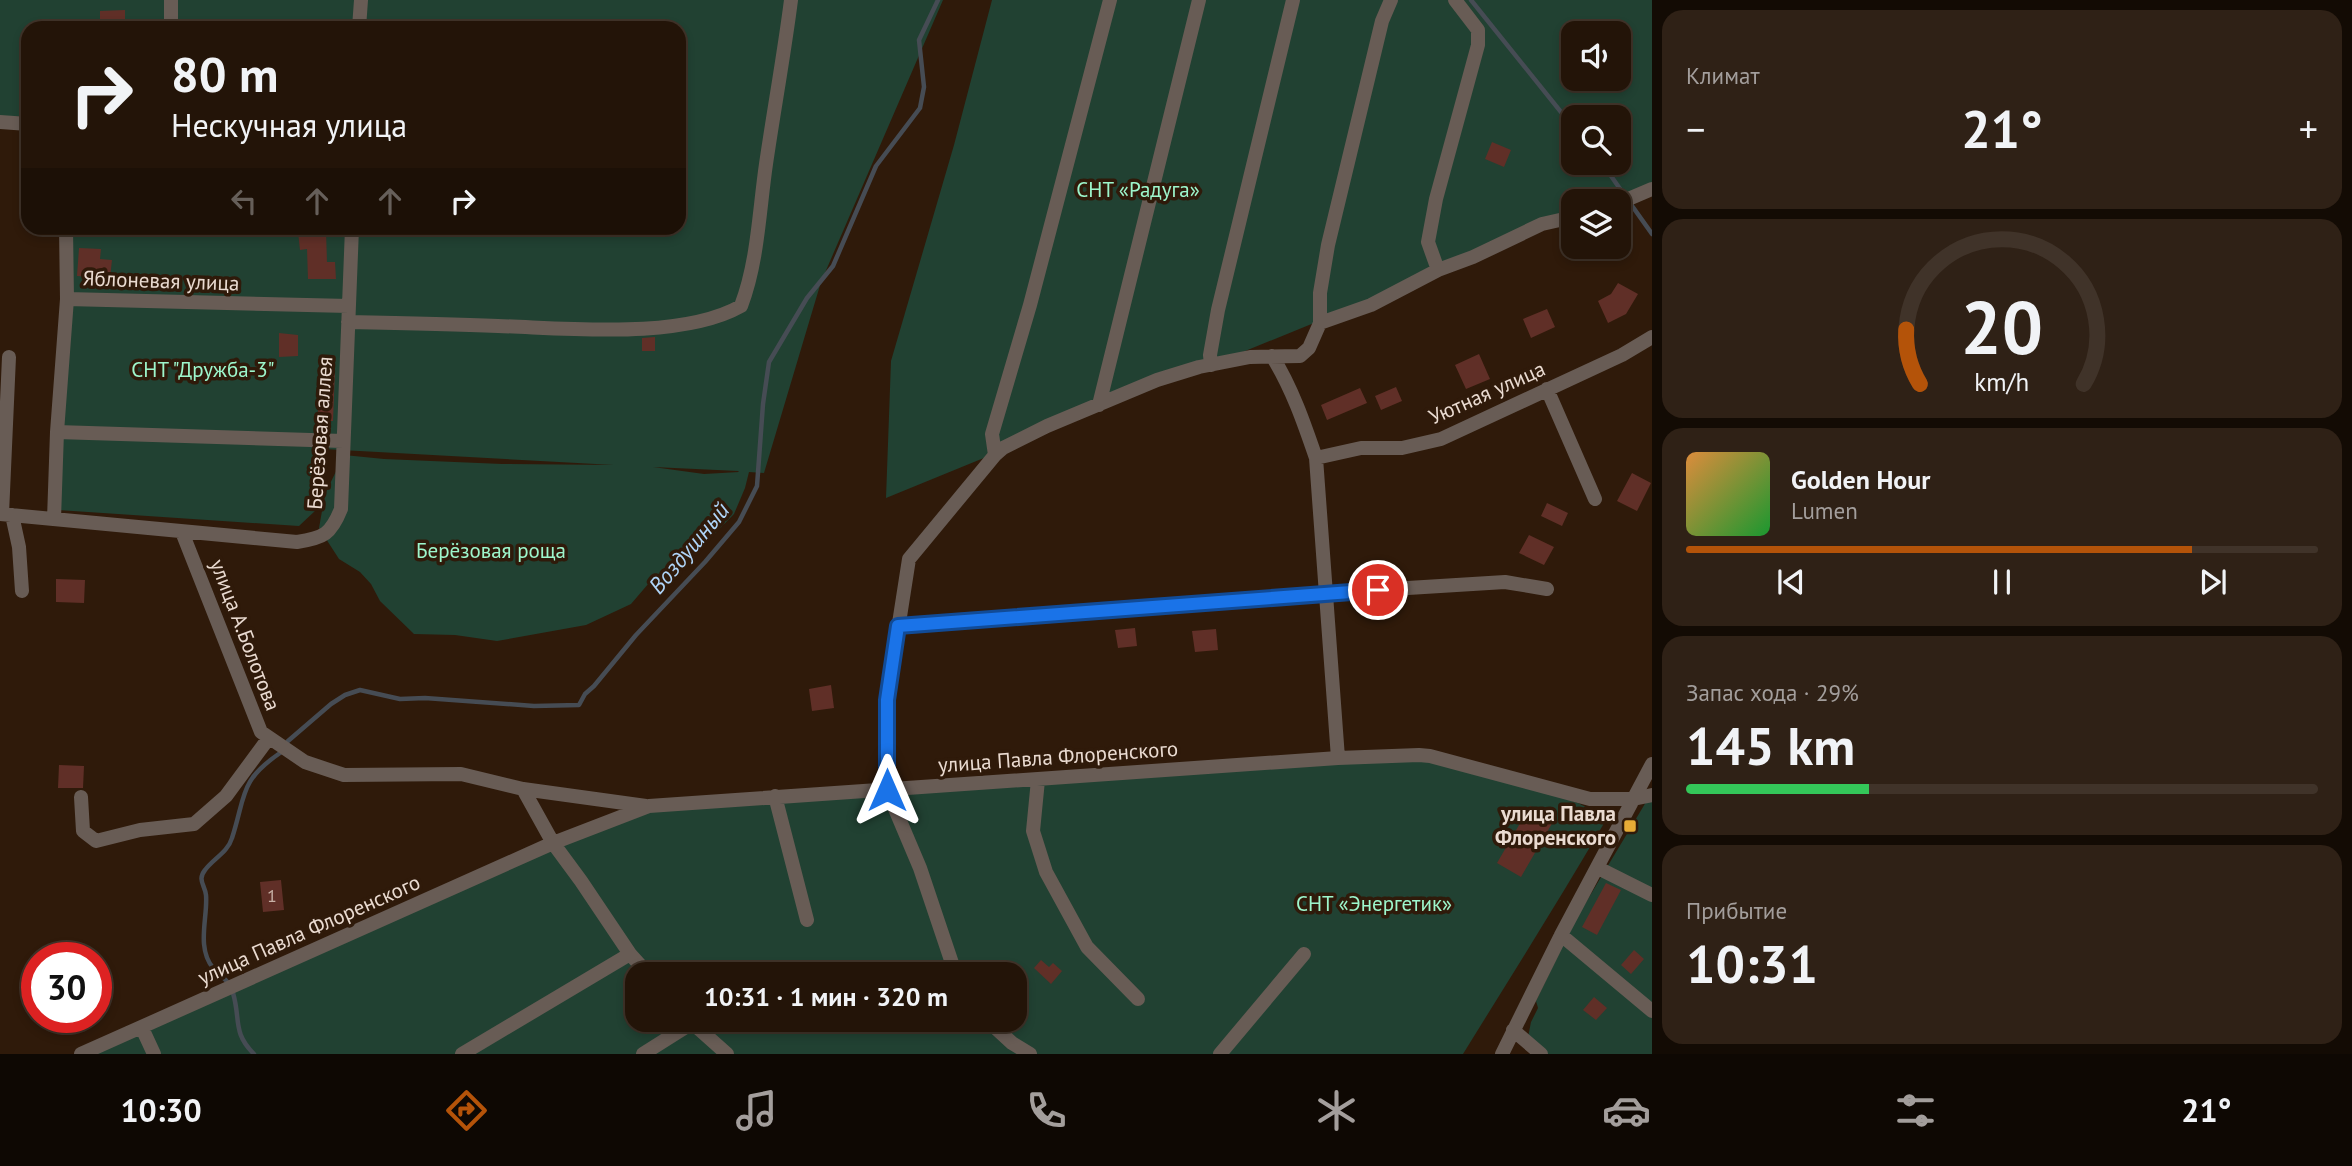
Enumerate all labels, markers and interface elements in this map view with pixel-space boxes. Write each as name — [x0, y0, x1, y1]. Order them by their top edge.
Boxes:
map controls — [1561, 21, 1631, 259]
button: sound — [1561, 21, 1631, 91]
text: 80 m — [171, 42, 278, 106]
icon: right — [56, 49, 147, 140]
text: Климат — [1686, 61, 1760, 90]
text: 21° — [1961, 95, 2043, 162]
text: Нескучная улица — [171, 104, 407, 146]
text: − — [1686, 104, 1705, 153]
text: + — [2299, 104, 2318, 153]
button: search — [1561, 105, 1631, 175]
park label: СНТ «Радуга» — [1076, 176, 1200, 203]
icon: left — [225, 182, 263, 220]
icon: ahead — [298, 182, 336, 220]
icon: ahead — [371, 182, 409, 220]
icon: right — [444, 182, 482, 220]
button: layers — [1561, 189, 1631, 259]
street label: Яблоневая улица — [82, 264, 240, 297]
text: 20 — [1961, 281, 2043, 375]
street label: Берёзовая аллея — [301, 355, 338, 510]
street label: Уютная улица — [1424, 355, 1549, 430]
park label: СНТ "Дружба-3" — [131, 356, 275, 383]
text: km/h — [1975, 366, 2029, 398]
text: Golden Hour — [1791, 463, 1930, 496]
water label: Воздушный — [642, 496, 735, 599]
text: Lumen — [1791, 496, 1858, 525]
park label: Берёзовая роща — [416, 537, 566, 564]
street label: улица А.Болотова — [204, 555, 287, 714]
pin — [1348, 560, 1408, 620]
icon: previous — [1772, 563, 1810, 601]
icon: pause — [1983, 563, 2021, 601]
icon: next — [2194, 563, 2232, 601]
icon: arrive — [1359, 571, 1397, 609]
text: Запас хода · 29% — [1686, 678, 1859, 707]
text: 145 km — [1686, 712, 1855, 779]
street label: улица Павла Флоренского — [937, 735, 1179, 778]
position arrow — [850, 753, 924, 827]
place label: улица Павла Флоренского — [1495, 800, 1616, 851]
marker: улица Павла Флоренского — [1622, 818, 1638, 834]
street label: улица Павла Флоренского — [193, 868, 424, 991]
house number: 1 — [267, 884, 277, 907]
park label: СНТ «Энергетик» — [1296, 890, 1452, 917]
text: Прибытие — [1686, 896, 1787, 925]
text: 10:31 — [1686, 930, 1818, 997]
speed limit sign: 30 — [21, 942, 112, 1033]
text: 10:31 · 1 мин · 320 m — [704, 980, 948, 1013]
icon: directions — [442, 1086, 491, 1135]
icon: music — [732, 1086, 781, 1135]
icon: phone — [1022, 1086, 1071, 1135]
icon: climate — [1312, 1086, 1361, 1135]
icon: car — [1602, 1086, 1651, 1135]
icon: filters — [1891, 1086, 1940, 1135]
text: 10:30 — [120, 1089, 202, 1131]
text: 21° — [2181, 1089, 2232, 1131]

